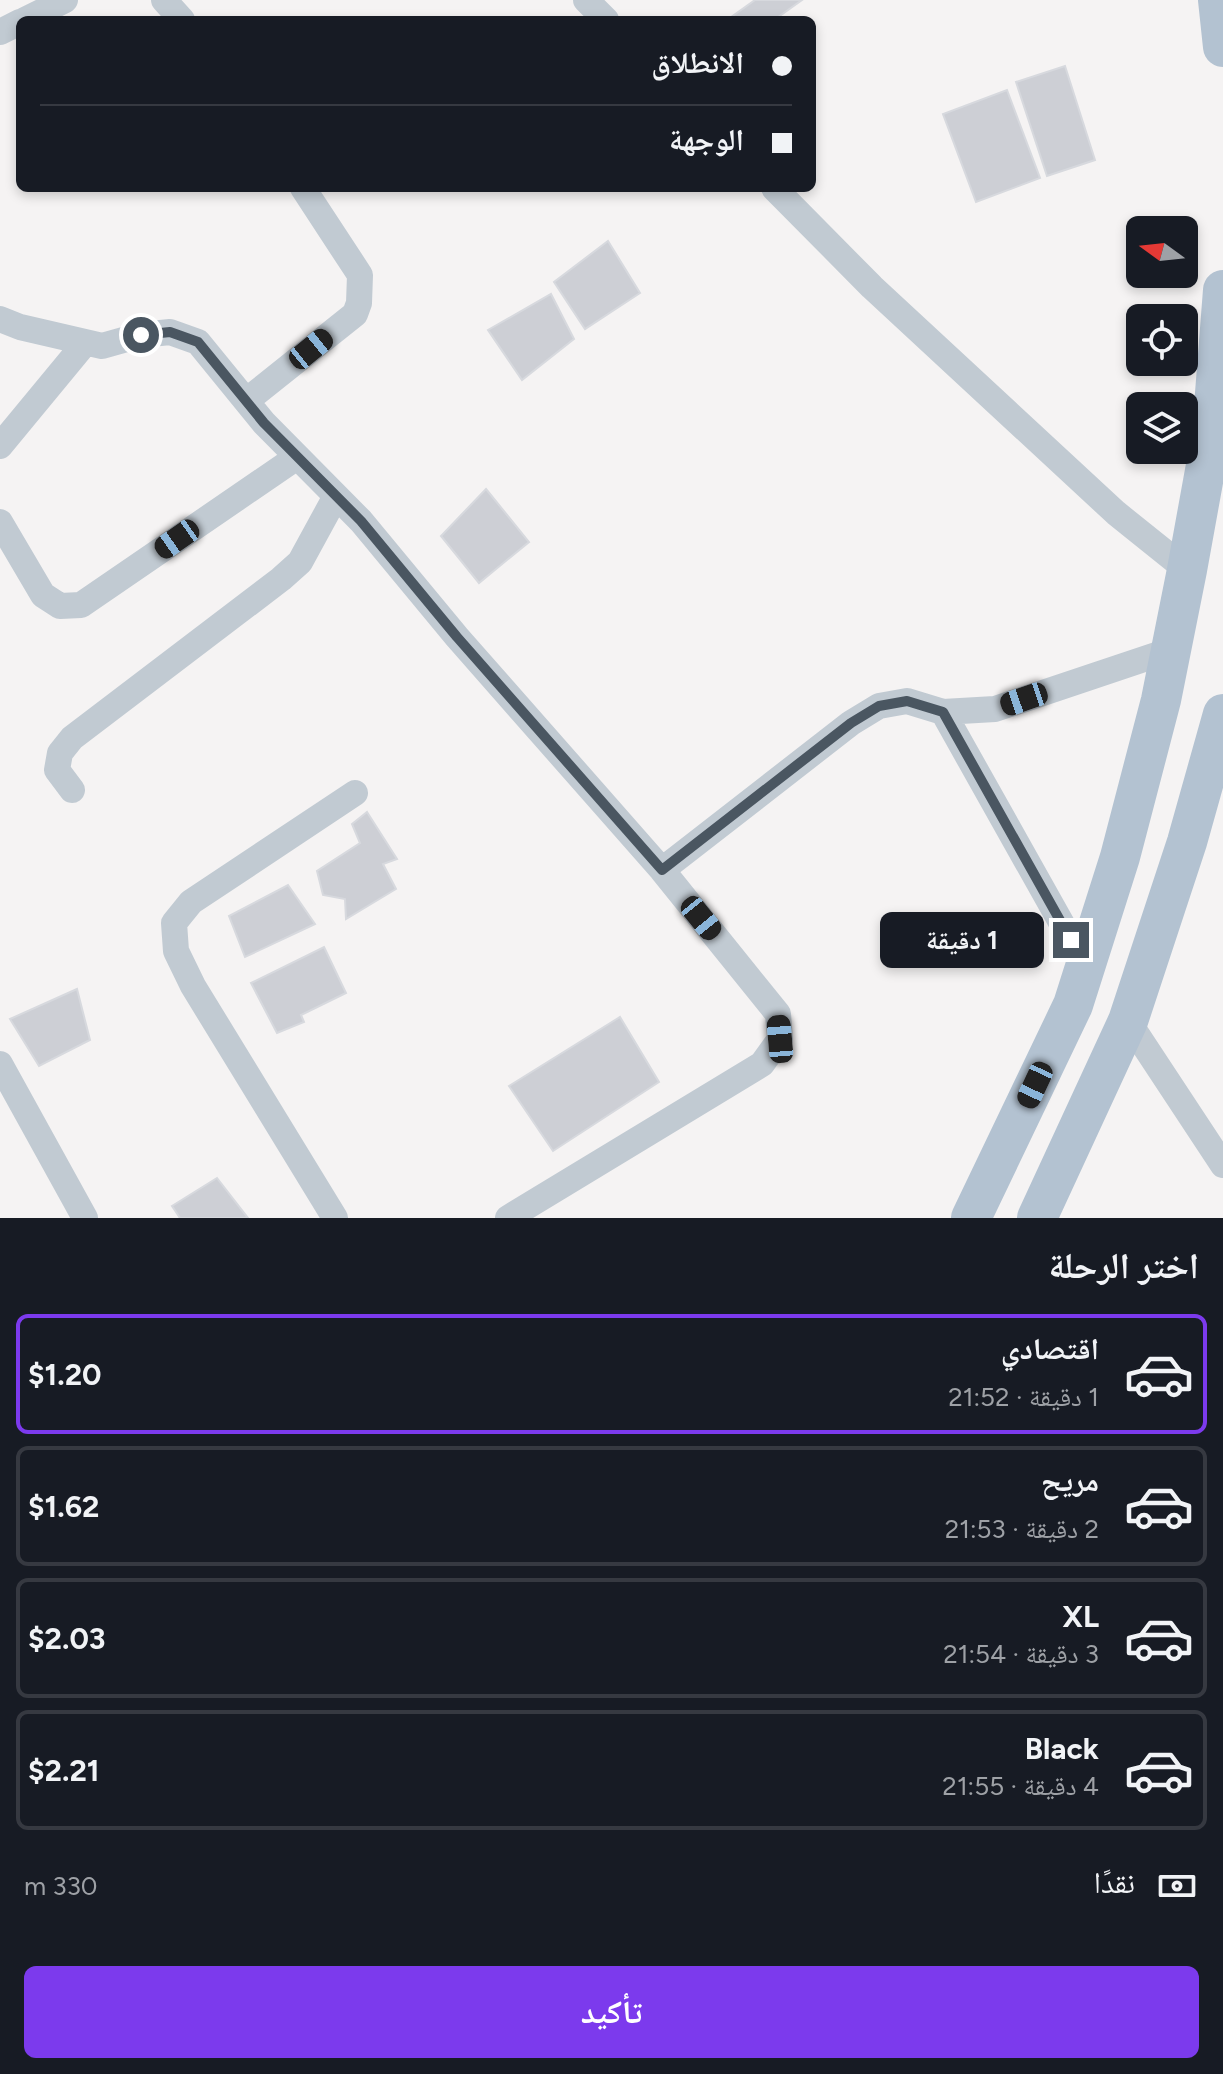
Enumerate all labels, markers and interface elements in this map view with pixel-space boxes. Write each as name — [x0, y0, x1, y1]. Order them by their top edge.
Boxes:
text: الانطلاق — [651, 44, 744, 81]
text: الوجهة — [669, 121, 744, 158]
north arrow — [1126, 216, 1198, 288]
map controls — [1126, 216, 1198, 464]
button: locate — [1126, 304, 1198, 376]
route start — [123, 317, 159, 353]
car — [285, 325, 337, 373]
button: layers — [1126, 392, 1198, 464]
car — [150, 515, 204, 563]
car — [997, 680, 1051, 718]
car — [677, 892, 725, 944]
callout: 1 دقيقة — [879, 912, 1043, 968]
route end — [1053, 922, 1089, 958]
text: 1 دقيقة — [926, 924, 998, 956]
car — [766, 1014, 794, 1064]
car — [1014, 1058, 1056, 1112]
text: اختر الرحلة — [1048, 1244, 1199, 1287]
text: اقتصادي — [1001, 1330, 1099, 1367]
icon: car — [1123, 1338, 1195, 1410]
text: $1.20 — [28, 1356, 102, 1393]
text: 1 دقيقة · 21:52 — [948, 1381, 1099, 1413]
text: مريح — [1041, 1462, 1099, 1499]
icon: car — [1123, 1470, 1195, 1542]
text: $1.62 — [28, 1488, 100, 1525]
text: 2 دقيقة · 21:53 — [945, 1513, 1099, 1545]
text: XL — [1063, 1598, 1099, 1635]
icon: car — [1123, 1602, 1195, 1674]
text: $2.03 — [28, 1620, 106, 1657]
text: 3 دقيقة · 21:54 — [943, 1638, 1099, 1670]
text: Black — [1025, 1730, 1099, 1767]
icon: car — [1123, 1734, 1195, 1806]
text: $2.21 — [28, 1752, 99, 1789]
text: 4 دقيقة · 21:55 — [942, 1770, 1099, 1802]
text: نقدًا — [1094, 1864, 1135, 1901]
icon: cash — [1155, 1864, 1199, 1908]
text: 330 m — [24, 1870, 98, 1902]
button: تأكيد — [24, 1966, 1199, 2058]

